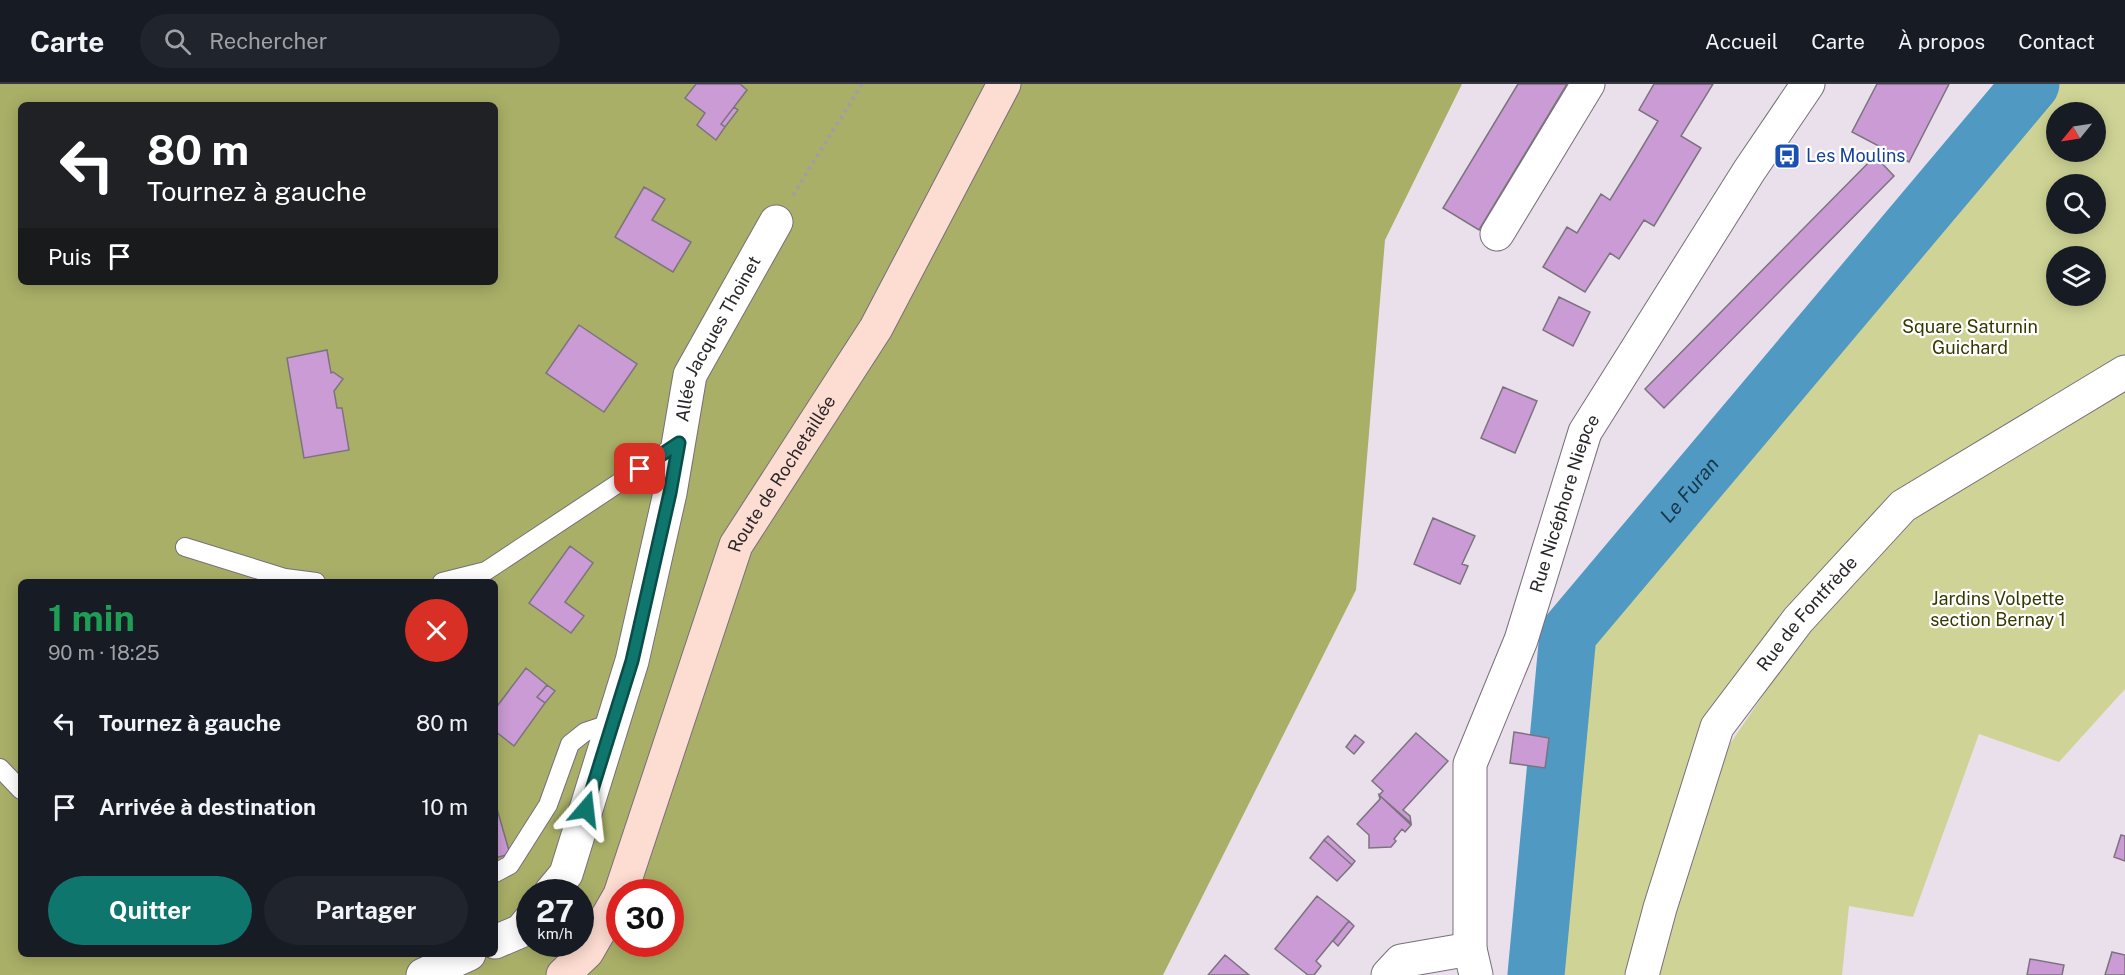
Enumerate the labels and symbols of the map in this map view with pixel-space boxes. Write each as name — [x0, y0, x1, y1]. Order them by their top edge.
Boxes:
north arrow — [2046, 102, 2106, 162]
bus stop icon: Les Moulins — [1772, 141, 1802, 171]
place label: Les Moulins — [1806, 145, 1905, 166]
street label: Allée Jacques Thoinet — [671, 252, 765, 423]
park label: Square Saturnin Guichard — [1902, 316, 2038, 358]
street label: Route de Rochetaillée — [723, 391, 840, 555]
street label: Rue Nicéphore Niepce — [1525, 410, 1604, 595]
pin — [614, 443, 665, 494]
water label: Le Furan — [1655, 452, 1724, 527]
street label: Rue de Fontfrède — [1752, 552, 1861, 675]
park label: Jardins Volpette section Bernay 1 — [1930, 588, 2066, 630]
position arrow — [554, 777, 618, 841]
speed limit sign: 30 — [606, 879, 684, 957]

